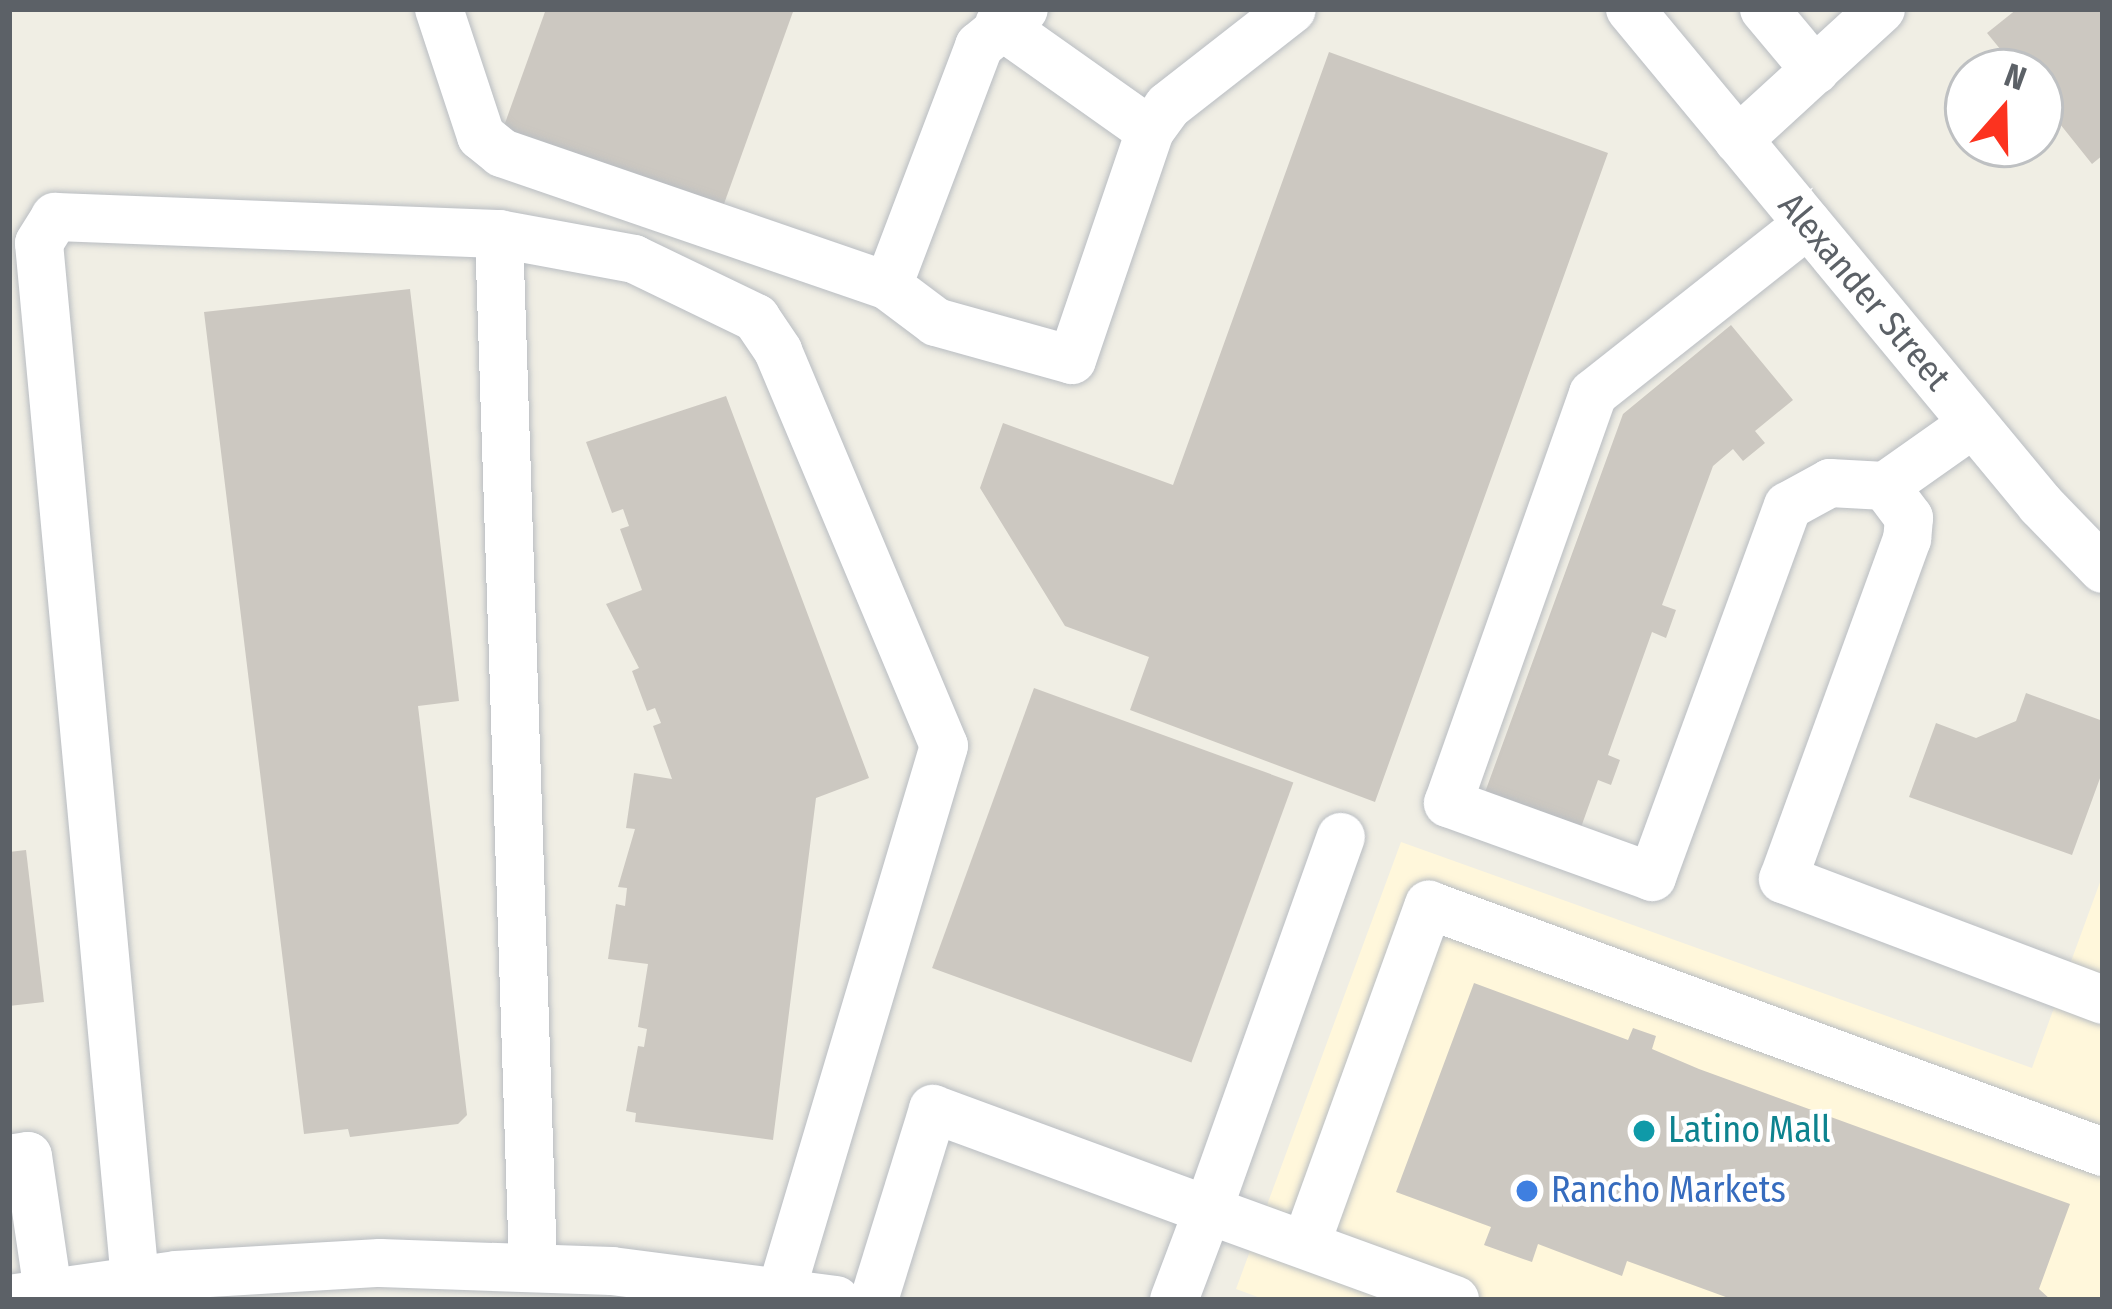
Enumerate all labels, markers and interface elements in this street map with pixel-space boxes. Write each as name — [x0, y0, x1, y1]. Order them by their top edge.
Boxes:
north arrow — [1944, 48, 2064, 168]
text: N — [1999, 55, 2031, 99]
street label: Alexander Street — [1769, 185, 1959, 399]
place label: Latino Mall — [1668, 1109, 1830, 1153]
marker: Latino Mall — [1631, 1118, 1657, 1144]
place label: Rancho Markets — [1551, 1169, 1786, 1213]
marker: Rancho Markets — [1514, 1178, 1540, 1204]

